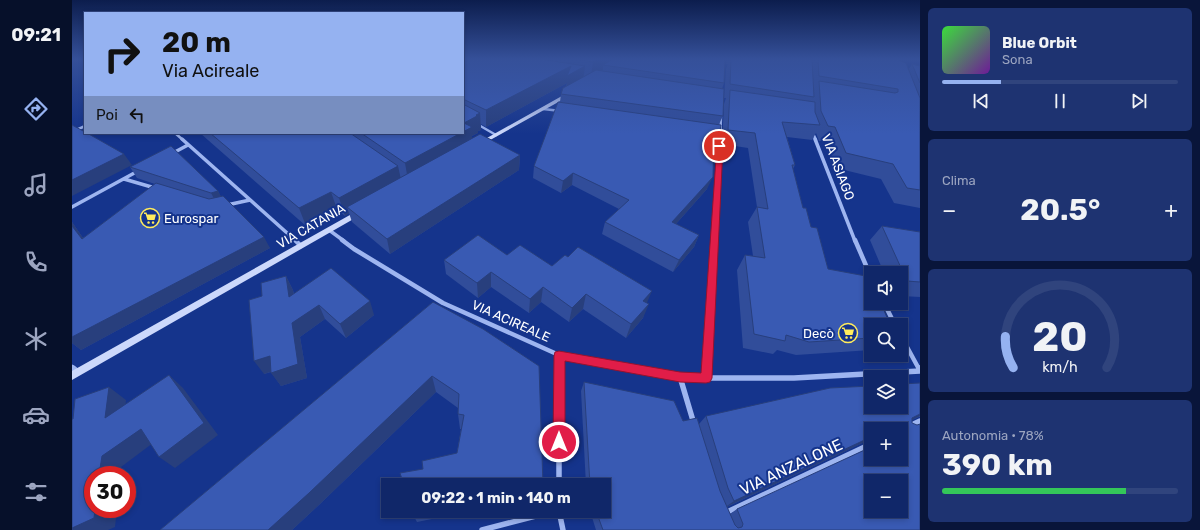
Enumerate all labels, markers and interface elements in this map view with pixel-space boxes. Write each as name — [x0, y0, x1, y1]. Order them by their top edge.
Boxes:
text: 09:21 — [11, 24, 61, 46]
text: 20 m — [162, 26, 231, 59]
icon: right — [96, 28, 148, 80]
text: Blue Orbit — [1002, 34, 1077, 52]
text: Sona — [1002, 52, 1033, 67]
text: Via Acireale — [162, 60, 259, 82]
icon: previous — [970, 90, 992, 112]
icon: pause — [1049, 90, 1071, 112]
icon: next — [1128, 90, 1150, 112]
icon: directions — [22, 95, 50, 123]
icon: left — [126, 104, 148, 126]
text: Poi — [96, 106, 118, 124]
pin — [702, 129, 736, 163]
street label: VIA ASIAGO — [819, 132, 858, 202]
icon: arrive — [708, 135, 730, 157]
icon: music — [22, 171, 50, 199]
text: Clima — [942, 173, 976, 188]
text: 20.5° — [1020, 192, 1100, 228]
text: − — [942, 197, 956, 224]
text: + — [1164, 197, 1178, 224]
street label: VIA CATANIA — [274, 200, 348, 252]
supermarket icon: Eurospar — [139, 207, 161, 229]
place label: Eurospar — [164, 211, 218, 226]
icon: phone — [22, 248, 50, 276]
map controls — [864, 266, 908, 518]
button: sound — [864, 266, 908, 310]
street label: VIA ACIREALE — [469, 297, 553, 345]
text: 20 — [1032, 312, 1088, 361]
button: search — [864, 318, 908, 362]
supermarket icon: Decò — [837, 322, 859, 344]
icon: climate — [22, 325, 50, 353]
place label: Decò — [803, 326, 834, 341]
text: km/h — [1042, 359, 1078, 376]
button: layers — [864, 370, 908, 414]
icon: car — [22, 401, 50, 429]
position arrow — [538, 421, 580, 463]
button: + — [864, 422, 908, 466]
text: Autonomia · 78% — [942, 428, 1044, 443]
street label: VIA ANZALONE — [737, 435, 845, 499]
text: 390 km — [942, 447, 1053, 483]
speed limit sign: 30 — [84, 466, 136, 518]
button: − — [864, 474, 908, 518]
icon: filters — [22, 478, 50, 506]
text: 09:22 · 1 min · 140 m — [421, 489, 571, 507]

